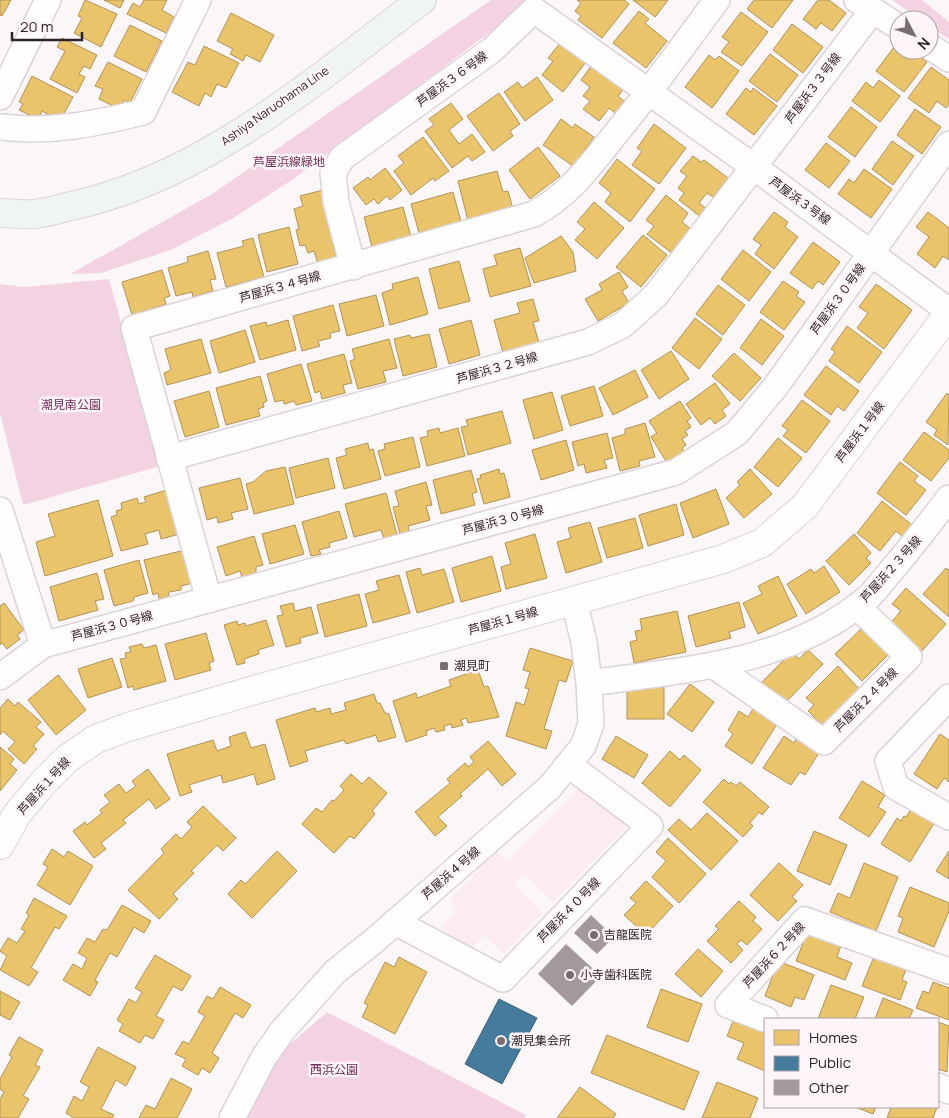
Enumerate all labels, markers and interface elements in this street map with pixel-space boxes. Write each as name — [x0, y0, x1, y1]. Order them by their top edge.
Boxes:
scale bar — [12, 10, 82, 42]
north arrow — [889, 10, 939, 60]
text: 20 m — [20, 16, 53, 37]
text: N — [914, 34, 935, 54]
street label: 芦屋浜３６号線 — [413, 47, 491, 110]
street label: 芦屋浜３３号線 — [781, 49, 845, 126]
street label: Ashiya Naruohama Line — [217, 62, 332, 149]
park label: 芦屋浜線緑地 — [253, 153, 325, 170]
street label: 芦屋浜３号線 — [766, 173, 834, 229]
street label: 芦屋浜３０号線 — [806, 260, 869, 338]
street label: 芦屋浜３４号線 — [237, 267, 323, 306]
street label: 芦屋浜３２号線 — [454, 348, 540, 387]
park label: 潮見南公園 — [41, 396, 101, 413]
street label: 芦屋浜１号線 — [831, 398, 888, 466]
street label: 芦屋浜３０号線 — [460, 500, 546, 539]
street label: 芦屋浜２３号線 — [856, 532, 925, 606]
street label: 芦屋浜１号線 — [466, 602, 540, 639]
street label: 芦屋浜３０号線 — [69, 606, 155, 645]
place label: 潮見町 — [454, 657, 490, 674]
marker: 潮見町 — [438, 660, 450, 672]
street label: 芦屋浜２４号線 — [830, 664, 901, 735]
street label: 芦屋浜１号線 — [13, 753, 74, 818]
street label: 芦屋浜４号線 — [418, 843, 483, 903]
street label: 芦屋浜４０号線 — [533, 874, 604, 946]
street label: 芦屋浜６２号線 — [739, 918, 809, 991]
place label: 吉龍医院 — [604, 926, 652, 943]
marker: 吉龍医院 — [588, 929, 600, 941]
place label: 小寺歯科医院 — [580, 966, 652, 983]
marker: 小寺歯科医院 — [564, 969, 576, 981]
legend — [764, 1018, 939, 1108]
text: Homes — [809, 1027, 858, 1048]
place label: 潮見集会所 — [511, 1032, 571, 1049]
marker: 潮見集会所 — [495, 1035, 507, 1047]
text: Public — [809, 1052, 851, 1073]
park label: 西浜公園 — [310, 1061, 358, 1078]
text: Other — [809, 1077, 850, 1098]

